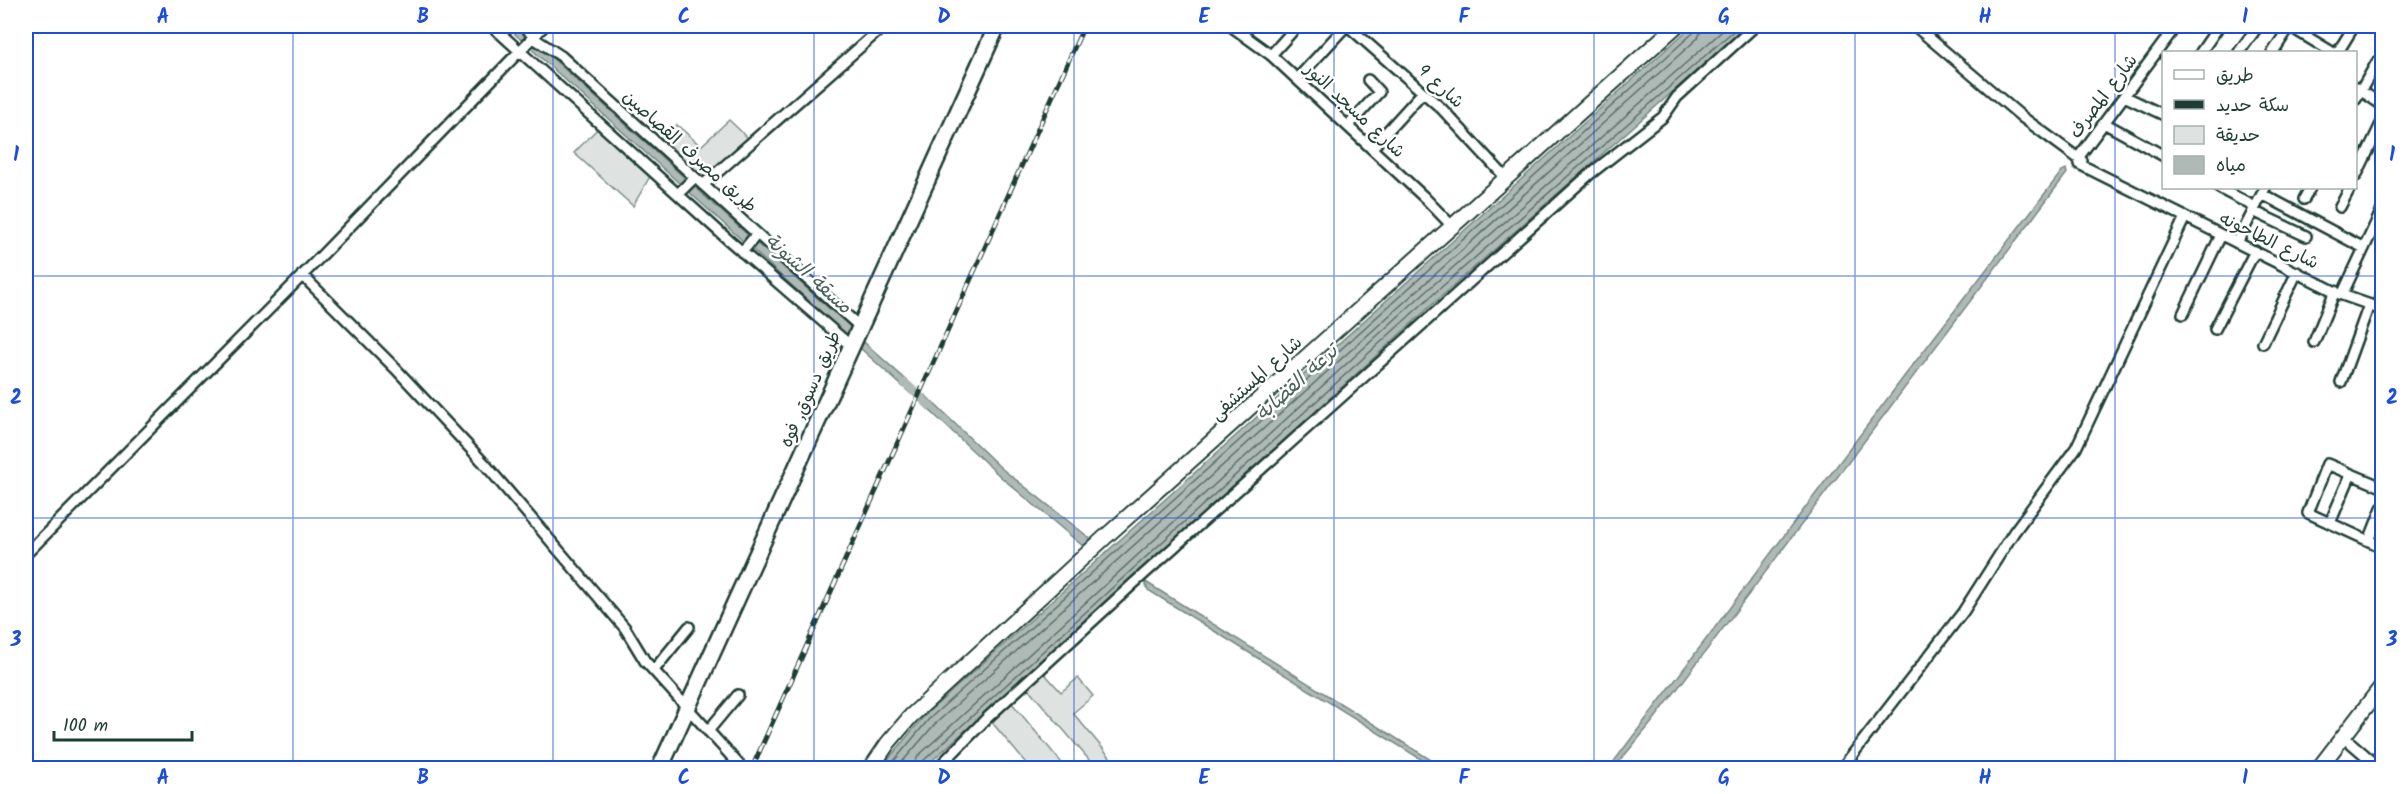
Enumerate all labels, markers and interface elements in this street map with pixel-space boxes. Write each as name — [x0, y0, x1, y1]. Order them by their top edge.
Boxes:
text: A — [157, 2, 169, 34]
text: B — [417, 2, 429, 34]
text: C — [678, 2, 690, 34]
text: D — [937, 2, 951, 34]
text: E — [1198, 2, 1210, 34]
text: F — [1459, 2, 1471, 34]
text: G — [1718, 2, 1730, 34]
text: H — [1978, 2, 1992, 34]
text: I — [2242, 2, 2248, 34]
street label: شارع المصرف — [2063, 48, 2146, 145]
legend — [2162, 51, 2357, 189]
street label: شارع مسجد النور — [1295, 55, 1411, 166]
street label: شارع 9 — [1410, 58, 1470, 116]
text: طريق — [2216, 62, 2254, 91]
street label: طريق مصرف القصاصين — [615, 83, 763, 221]
text: سكة حديد — [2216, 92, 2289, 121]
text: حديقة — [2216, 122, 2260, 151]
text: 1 — [13, 140, 19, 172]
text: 1 — [2389, 140, 2395, 172]
text: مياه — [2216, 152, 2246, 181]
street label: شارع الطاحونه — [2213, 205, 2323, 278]
water label: مسقة الشونة — [757, 226, 859, 323]
street label: طريق دسوق, فوه — [773, 327, 850, 453]
street label: شارع المستشفى — [1204, 330, 1310, 429]
water label: ترعة القضابة — [1249, 335, 1348, 430]
text: 2 — [10, 383, 22, 415]
text: 2 — [2386, 383, 2398, 415]
text: 3 — [10, 625, 22, 657]
text: 3 — [2386, 625, 2398, 657]
scale bar — [54, 704, 192, 742]
text: 100 m — [63, 712, 108, 741]
text: A — [157, 763, 169, 794]
text: B — [417, 763, 429, 794]
text: C — [678, 763, 690, 794]
text: D — [937, 763, 951, 794]
text: E — [1198, 763, 1210, 794]
text: F — [1459, 763, 1471, 794]
text: G — [1718, 763, 1730, 794]
text: H — [1978, 763, 1992, 794]
text: I — [2242, 763, 2248, 794]

